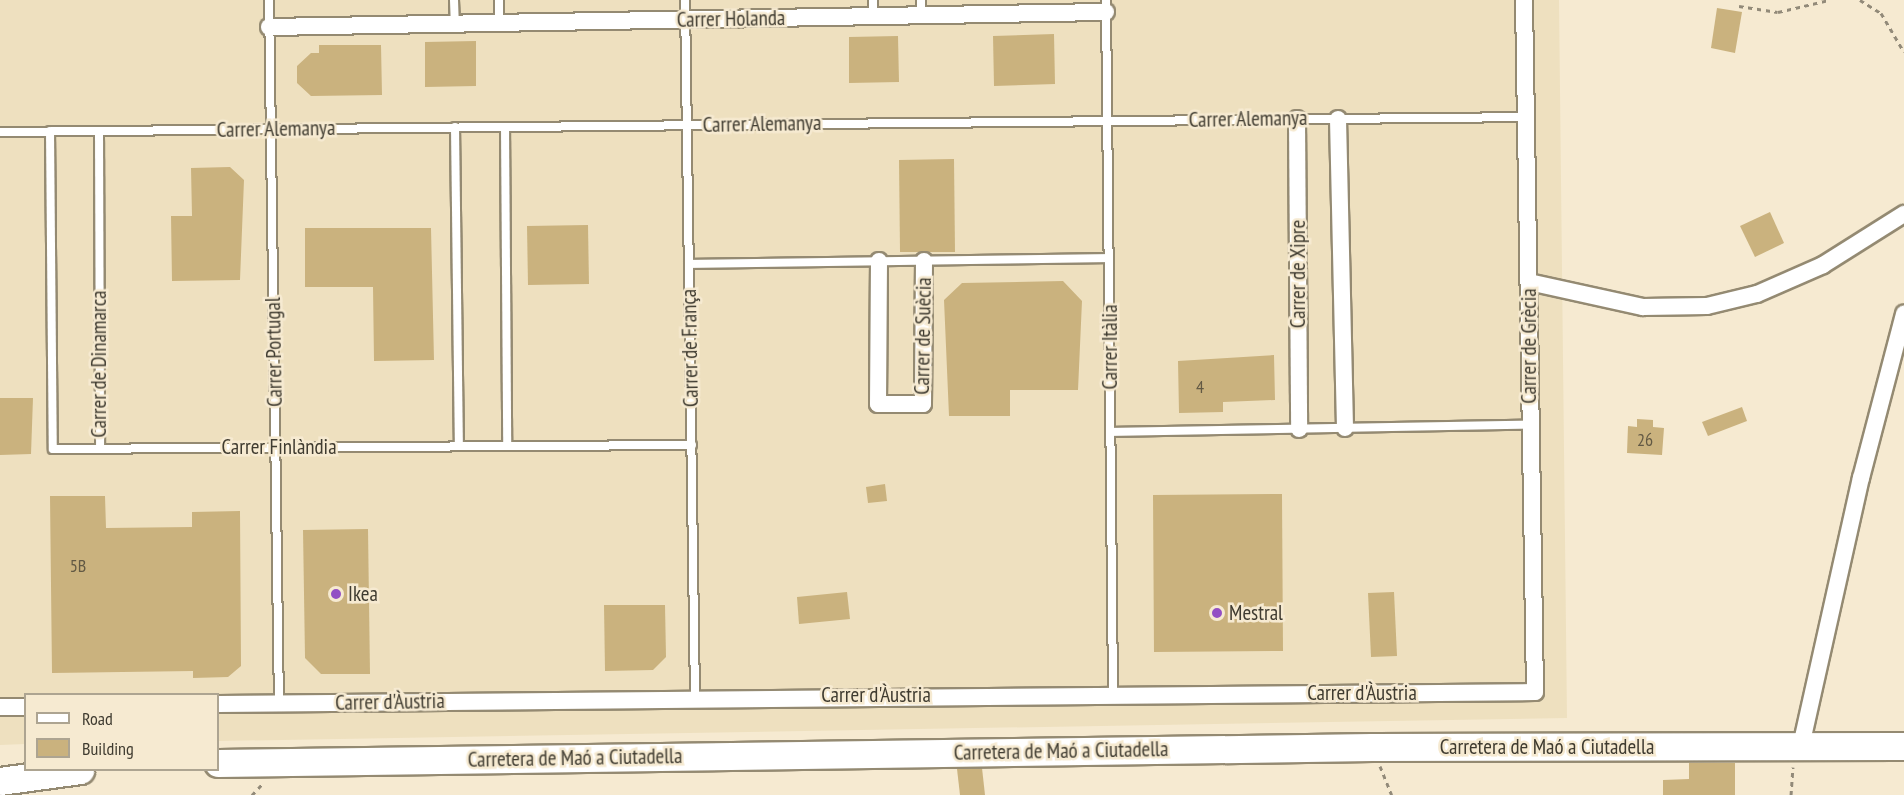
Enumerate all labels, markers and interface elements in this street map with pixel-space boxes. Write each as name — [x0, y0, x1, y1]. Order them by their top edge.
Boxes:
street label: Carrer Holanda — [677, 5, 785, 33]
street label: Carrer Alemanya — [1188, 105, 1308, 133]
street label: Carrer Alemanya — [702, 110, 822, 138]
street label: Carrer Alemanya — [216, 115, 336, 143]
street label: Carrer de Xipre — [1285, 220, 1311, 328]
street label: Carrer de Suècia — [909, 277, 937, 395]
street label: Carrer de Grècia — [1516, 288, 1542, 404]
street label: Carrer de França — [676, 289, 704, 407]
street label: Carrer de Dinamarca — [86, 290, 112, 438]
street label: Carrer Portugal — [260, 297, 288, 407]
street label: Carrer Itàlia — [1097, 304, 1123, 390]
house number: 4 — [1196, 376, 1204, 398]
house number: 26 — [1637, 429, 1653, 451]
street label: Carrer Finlàndia — [221, 434, 337, 460]
house number: 5B — [70, 555, 86, 577]
place label: Ikea — [348, 581, 378, 607]
marker: Ikea — [329, 587, 343, 601]
place label: Mestral — [1229, 600, 1283, 626]
marker: Mestral — [1210, 606, 1224, 620]
street label: Carrer d'Àustria — [1307, 680, 1417, 706]
street label: Carrer d'Àustria — [821, 682, 931, 708]
street label: Carrer d'Àustria — [335, 688, 445, 716]
legend — [24, 693, 219, 771]
text: Road — [82, 707, 113, 730]
street label: Carretera de Maó a Ciutadella — [1440, 734, 1654, 760]
text: Building — [82, 737, 134, 760]
street label: Carretera de Maó a Ciutadella — [953, 737, 1169, 765]
street label: Carretera de Maó a Ciutadella — [467, 744, 683, 772]

